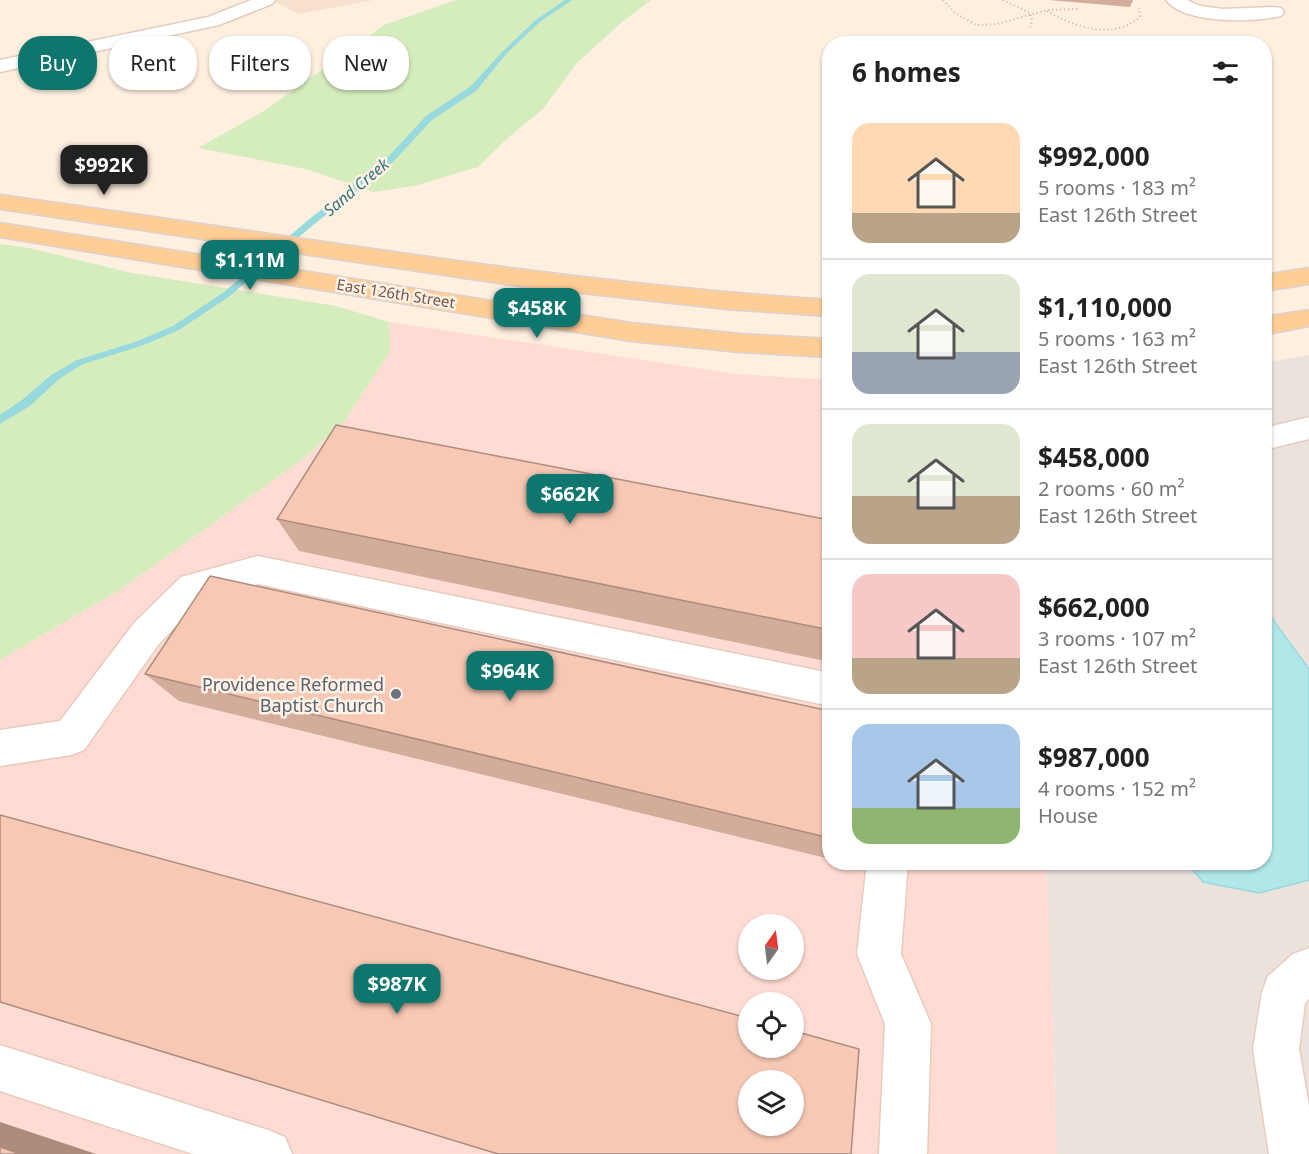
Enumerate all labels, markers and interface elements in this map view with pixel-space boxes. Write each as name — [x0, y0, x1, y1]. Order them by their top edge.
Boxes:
chip: Buy — [18, 36, 97, 90]
chip: Rent — [109, 36, 197, 90]
chip: Filters — [209, 36, 311, 90]
chip: New — [323, 36, 409, 90]
text: 6 homes — [852, 54, 961, 90]
icon: filters — [1209, 56, 1242, 89]
text: $992,000 — [1038, 138, 1150, 174]
pin: $992K — [62, 145, 146, 196]
icon: home — [900, 147, 972, 219]
text: $992K — [74, 151, 134, 178]
water label: Sand Creek — [319, 152, 394, 221]
text: 5 rooms · 183 m² — [1038, 174, 1196, 201]
text: East 126th Street — [1038, 201, 1197, 228]
pin: $1.11M — [201, 240, 299, 291]
text: $1.11M — [215, 246, 285, 273]
street label: East 126th Street — [335, 274, 457, 312]
pin: $458K — [495, 288, 579, 339]
text: $1,110,000 — [1038, 289, 1172, 325]
text: $458K — [507, 294, 567, 321]
icon: home — [900, 298, 972, 370]
text: 5 rooms · 163 m² — [1038, 325, 1196, 352]
text: East 126th Street — [1038, 352, 1197, 379]
text: $458,000 — [1038, 439, 1150, 475]
icon: home — [900, 448, 972, 520]
pin: $662K — [528, 474, 612, 525]
text: 2 rooms · 60 m² — [1038, 475, 1185, 502]
text: $662K — [540, 480, 600, 507]
text: East 126th Street — [1038, 502, 1197, 529]
text: $662,000 — [1038, 589, 1150, 625]
icon: home — [900, 598, 972, 670]
text: 3 rooms · 107 m² — [1038, 625, 1196, 652]
pin: $964K — [468, 651, 552, 702]
text: East 126th Street — [1038, 652, 1197, 679]
text: $964K — [480, 657, 540, 684]
place label: Providence Reformed Baptist Church — [202, 672, 384, 717]
marker: Providence Reformed Baptist Church — [389, 687, 403, 701]
text: $987,000 — [1038, 739, 1150, 775]
icon: home — [900, 748, 972, 820]
text: 4 rooms · 152 m² — [1038, 775, 1196, 802]
text: House — [1038, 802, 1098, 829]
north arrow — [738, 914, 804, 980]
map controls — [738, 914, 804, 1136]
pin: $987K — [355, 964, 439, 1015]
text: $987K — [367, 970, 427, 997]
button: locate — [738, 992, 804, 1058]
button: layers — [738, 1070, 804, 1136]

